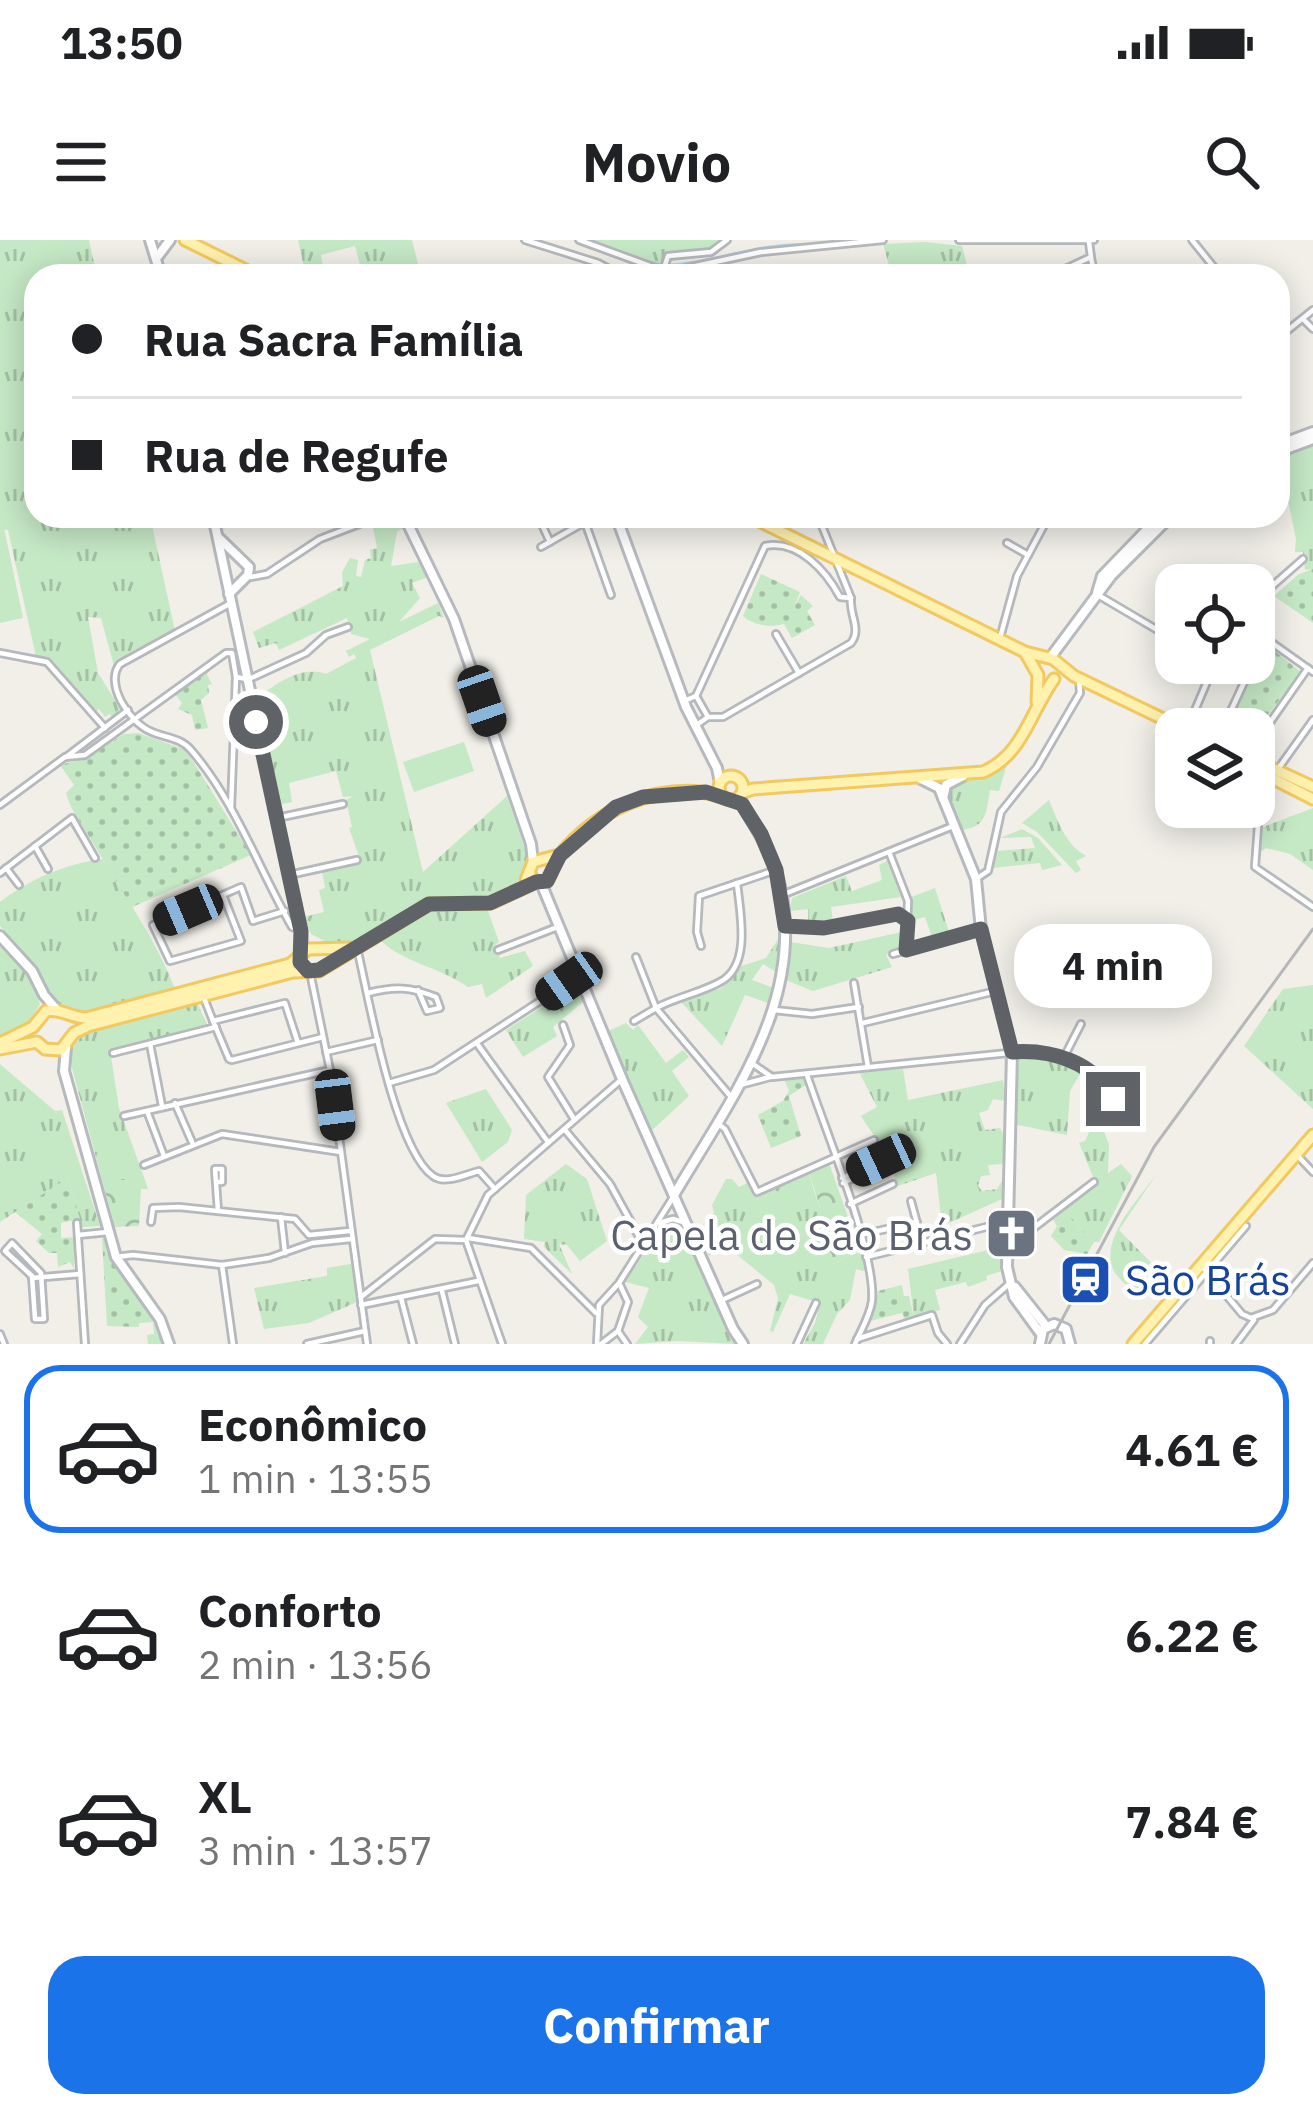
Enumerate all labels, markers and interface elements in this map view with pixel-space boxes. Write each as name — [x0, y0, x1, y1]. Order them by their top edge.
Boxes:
text: 13:50 — [60, 13, 183, 71]
text: Movio — [582, 127, 731, 197]
icon: menu — [48, 129, 114, 195]
icon: search — [1199, 129, 1265, 195]
text: Rua Sacra Família — [144, 310, 523, 368]
text: Rua de Regufe — [144, 426, 448, 484]
map controls — [1155, 564, 1275, 828]
button: locate — [1155, 564, 1275, 684]
car — [453, 661, 511, 741]
route start — [229, 695, 283, 749]
button: layers — [1155, 708, 1275, 828]
car — [148, 879, 228, 941]
callout: 4 min — [1014, 925, 1212, 1009]
text: 4 min — [1062, 940, 1164, 991]
car — [529, 946, 609, 1016]
car — [313, 1067, 357, 1143]
route end — [1086, 1072, 1140, 1126]
car — [841, 1128, 921, 1192]
church icon: Capela de São Brás — [984, 1206, 1040, 1262]
place label: Capela de São Brás — [610, 1207, 973, 1262]
station icon: São Brás — [1058, 1251, 1114, 1307]
place label: São Brás — [1125, 1252, 1291, 1307]
icon: car — [54, 1395, 162, 1503]
text: Econômico — [198, 1395, 427, 1453]
text: 4.61 € — [1125, 1420, 1259, 1478]
text: 1 min · 13:55 — [198, 1453, 433, 1504]
icon: car — [54, 1581, 162, 1689]
text: Conforto — [198, 1581, 382, 1639]
text: 6.22 € — [1125, 1606, 1259, 1664]
text: 2 min · 13:56 — [198, 1639, 433, 1690]
icon: car — [54, 1767, 162, 1875]
text: XL — [198, 1767, 252, 1825]
text: 7.84 € — [1125, 1792, 1259, 1850]
text: 3 min · 13:57 — [198, 1825, 433, 1876]
button: Confirmar — [48, 1956, 1265, 2094]

